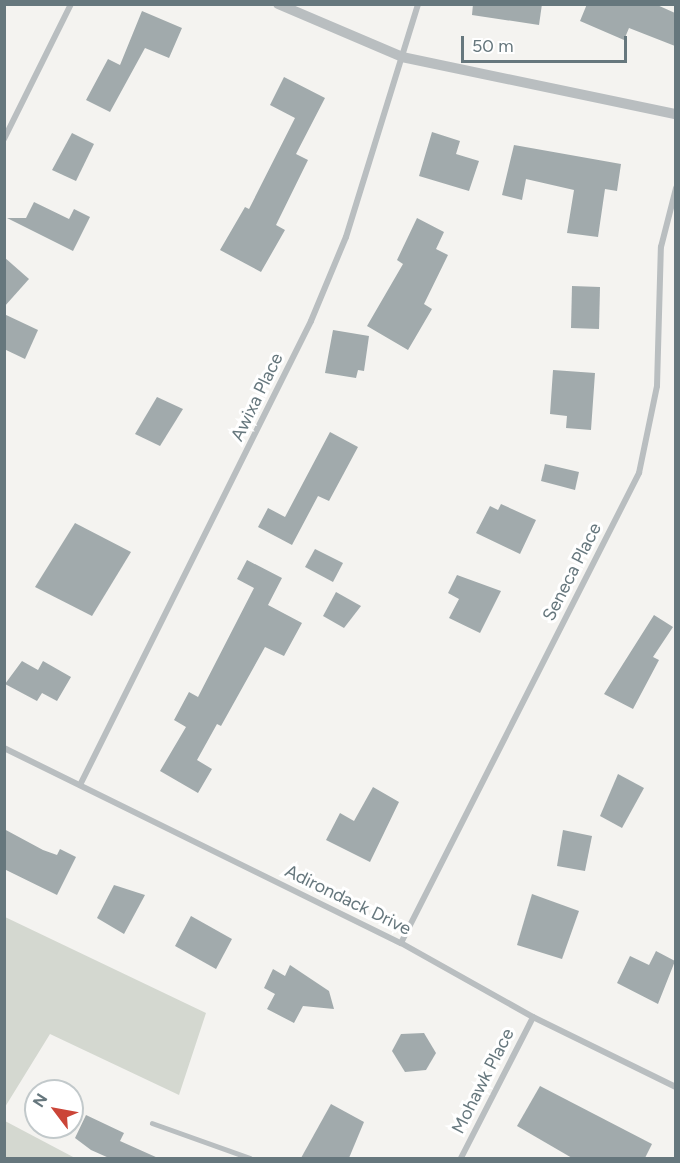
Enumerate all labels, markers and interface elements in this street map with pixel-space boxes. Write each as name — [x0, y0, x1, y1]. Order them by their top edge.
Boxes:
scale bar — [464, 24, 630, 62]
text: 50 m — [472, 35, 514, 57]
street label: Awixa Place — [226, 349, 288, 445]
street label: Seneca Place — [538, 519, 606, 625]
street label: Adirondack Drive — [281, 860, 415, 940]
street label: Mohawk Place — [447, 1025, 519, 1137]
north arrow — [24, 1079, 84, 1139]
text: N — [29, 1090, 51, 1111]

